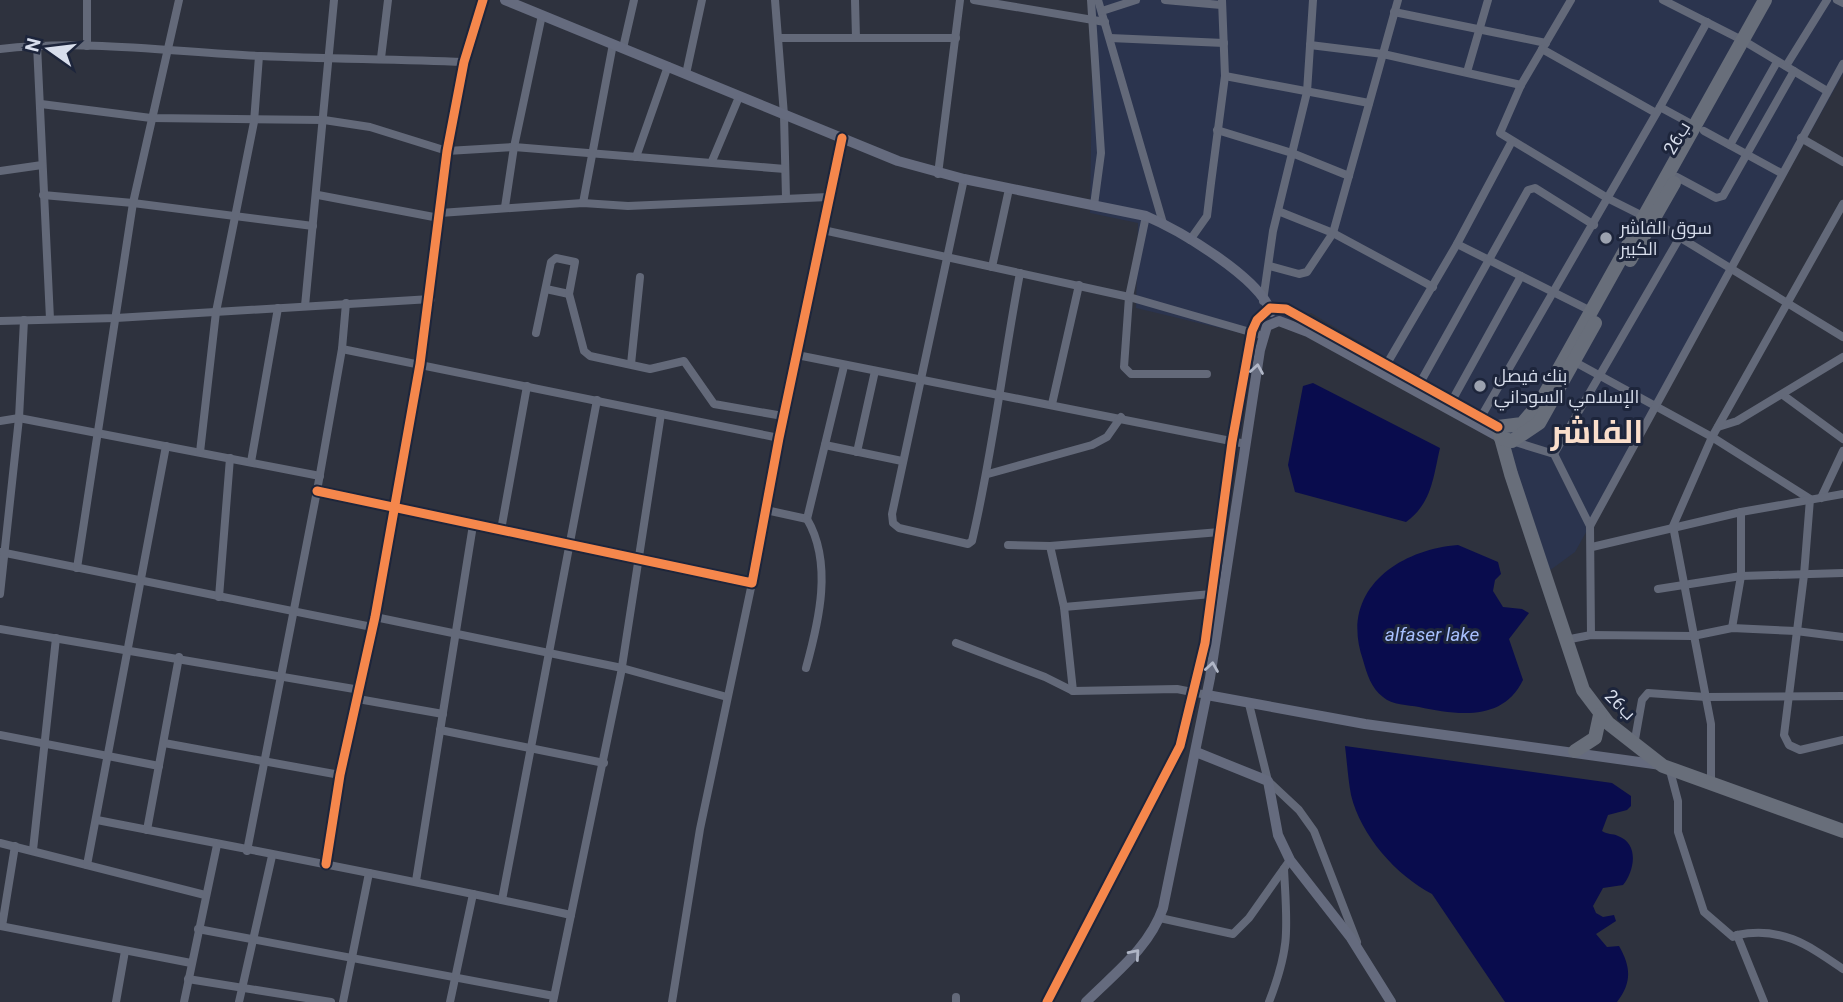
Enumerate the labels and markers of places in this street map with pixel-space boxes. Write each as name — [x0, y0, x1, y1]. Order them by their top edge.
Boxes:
place label: سوق الفاشر الكبير — [1619, 217, 1712, 260]
marker: سوق الفاشر الكبير — [1598, 230, 1614, 246]
place label: بنك فيصل الإسلامي السوداني — [1494, 365, 1639, 411]
marker: بنك فيصل الإسلامي السوداني — [1472, 378, 1488, 394]

